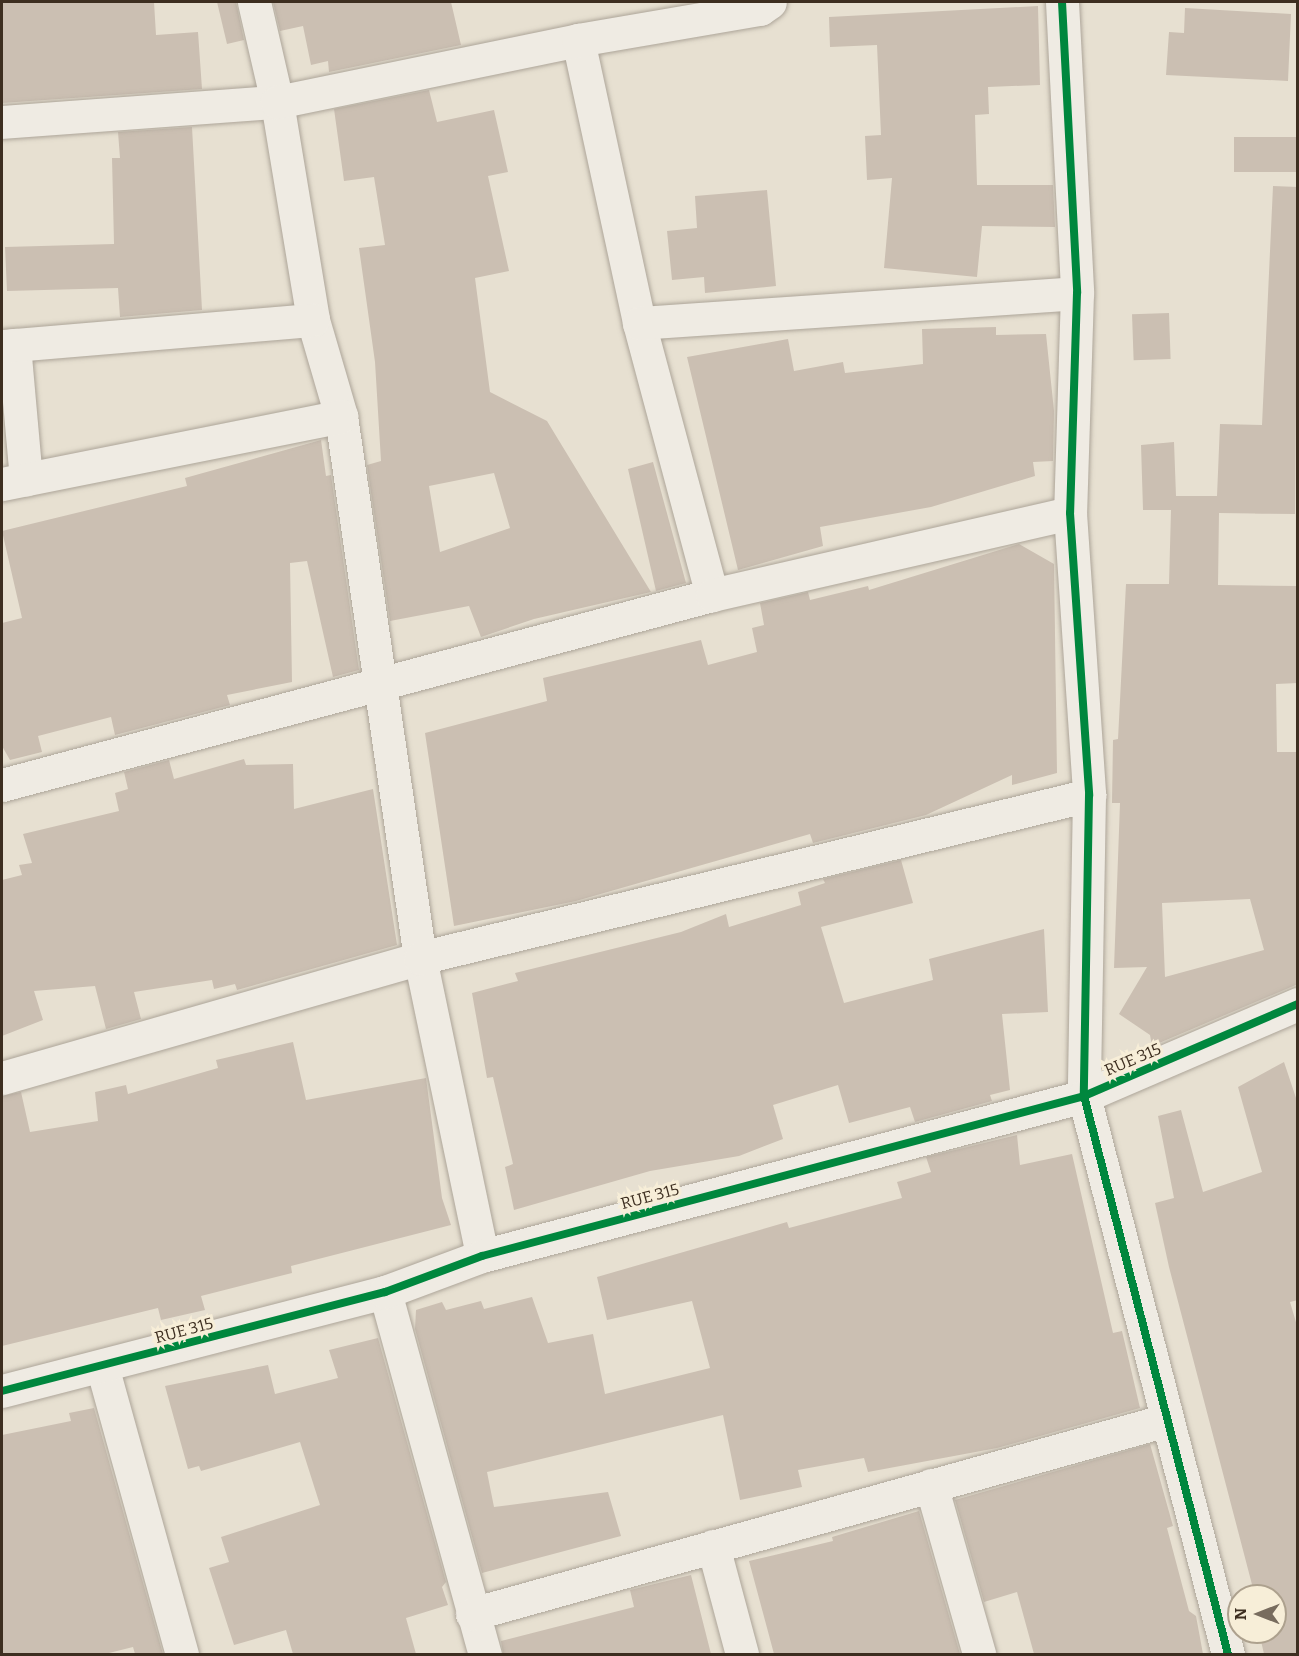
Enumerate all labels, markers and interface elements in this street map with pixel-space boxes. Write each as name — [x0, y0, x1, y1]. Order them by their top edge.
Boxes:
street label: RUE 315 — [1102, 1040, 1164, 1080]
street label: RUE 315 — [619, 1180, 681, 1214]
street label: RUE 315 — [153, 1314, 215, 1348]
north arrow — [1227, 1584, 1287, 1644]
text: N — [1231, 1608, 1250, 1620]

